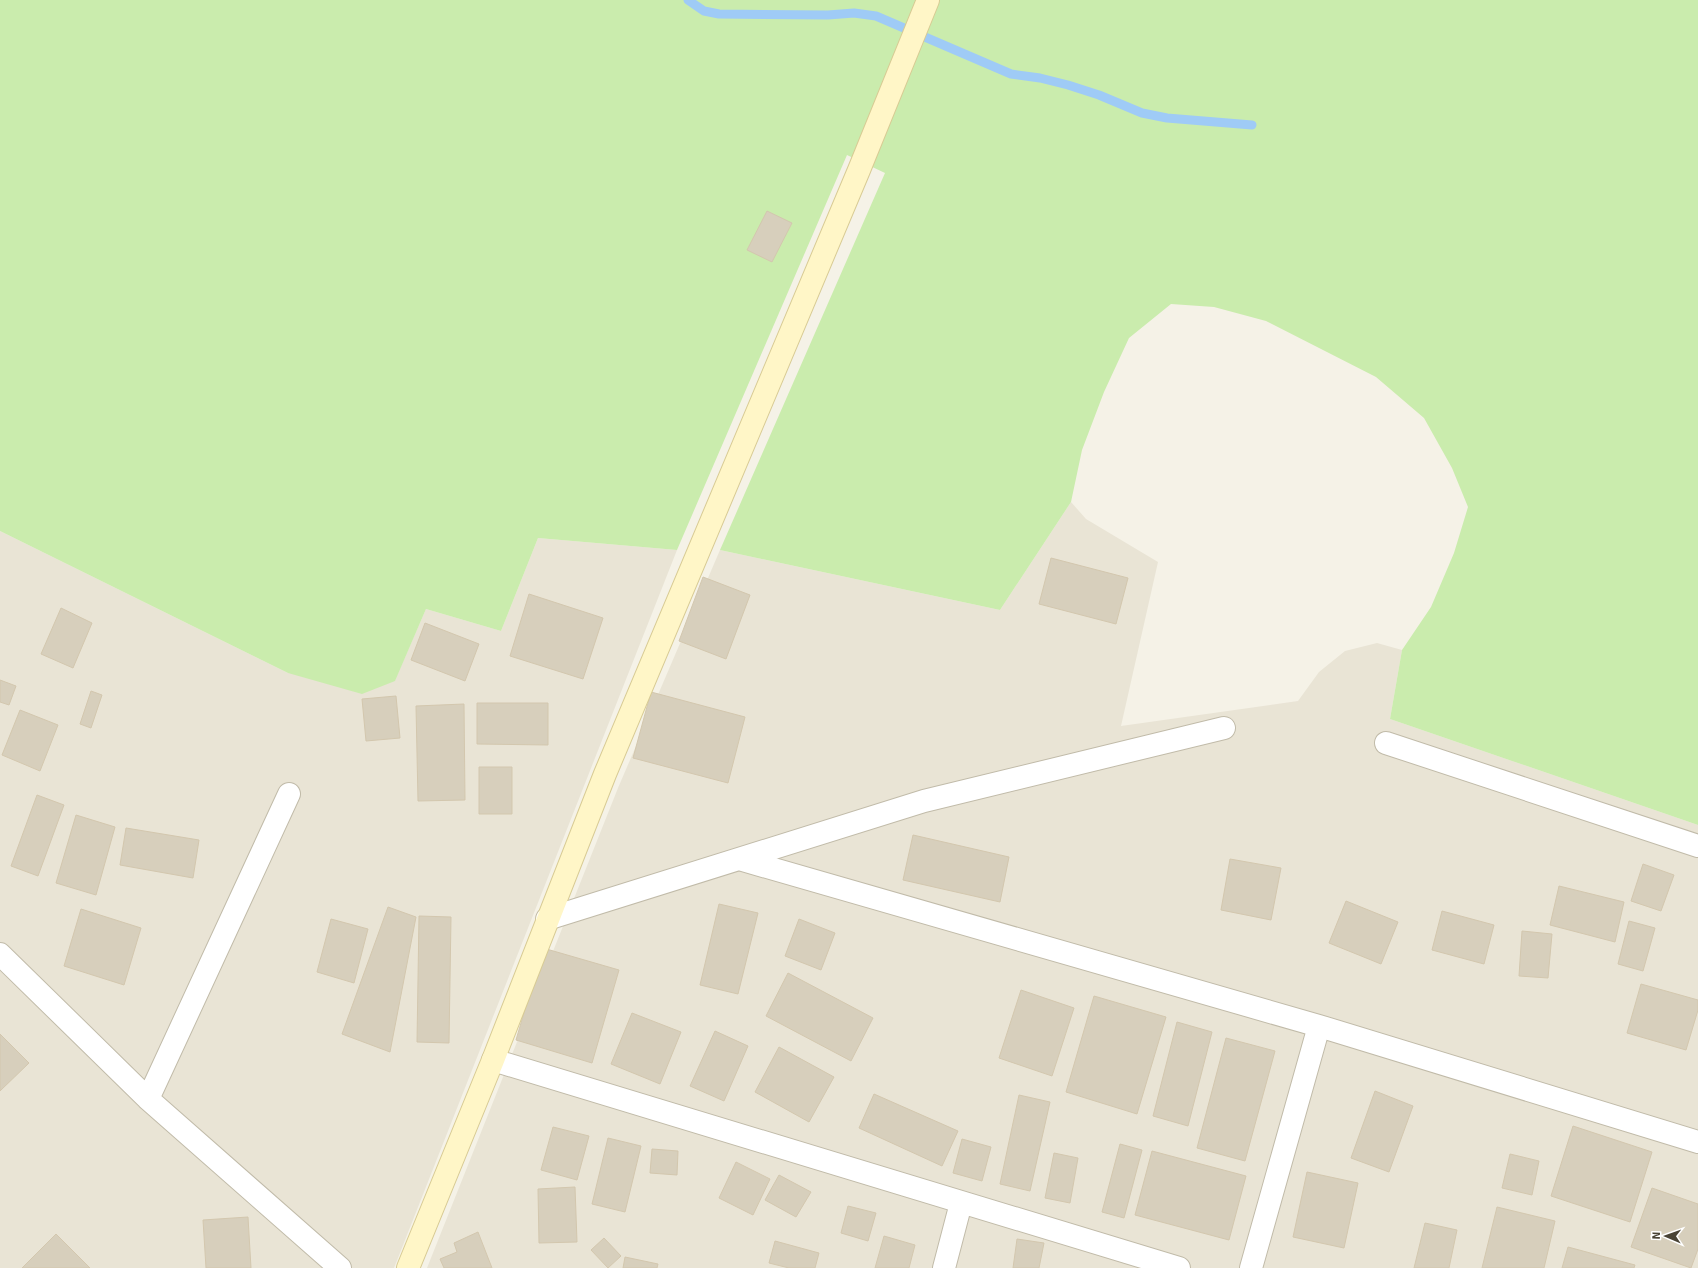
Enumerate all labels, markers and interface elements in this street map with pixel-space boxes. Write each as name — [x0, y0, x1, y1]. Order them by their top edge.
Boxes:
north arrow — [1646, 1216, 1686, 1256]
text: N — [1650, 1232, 1663, 1240]

